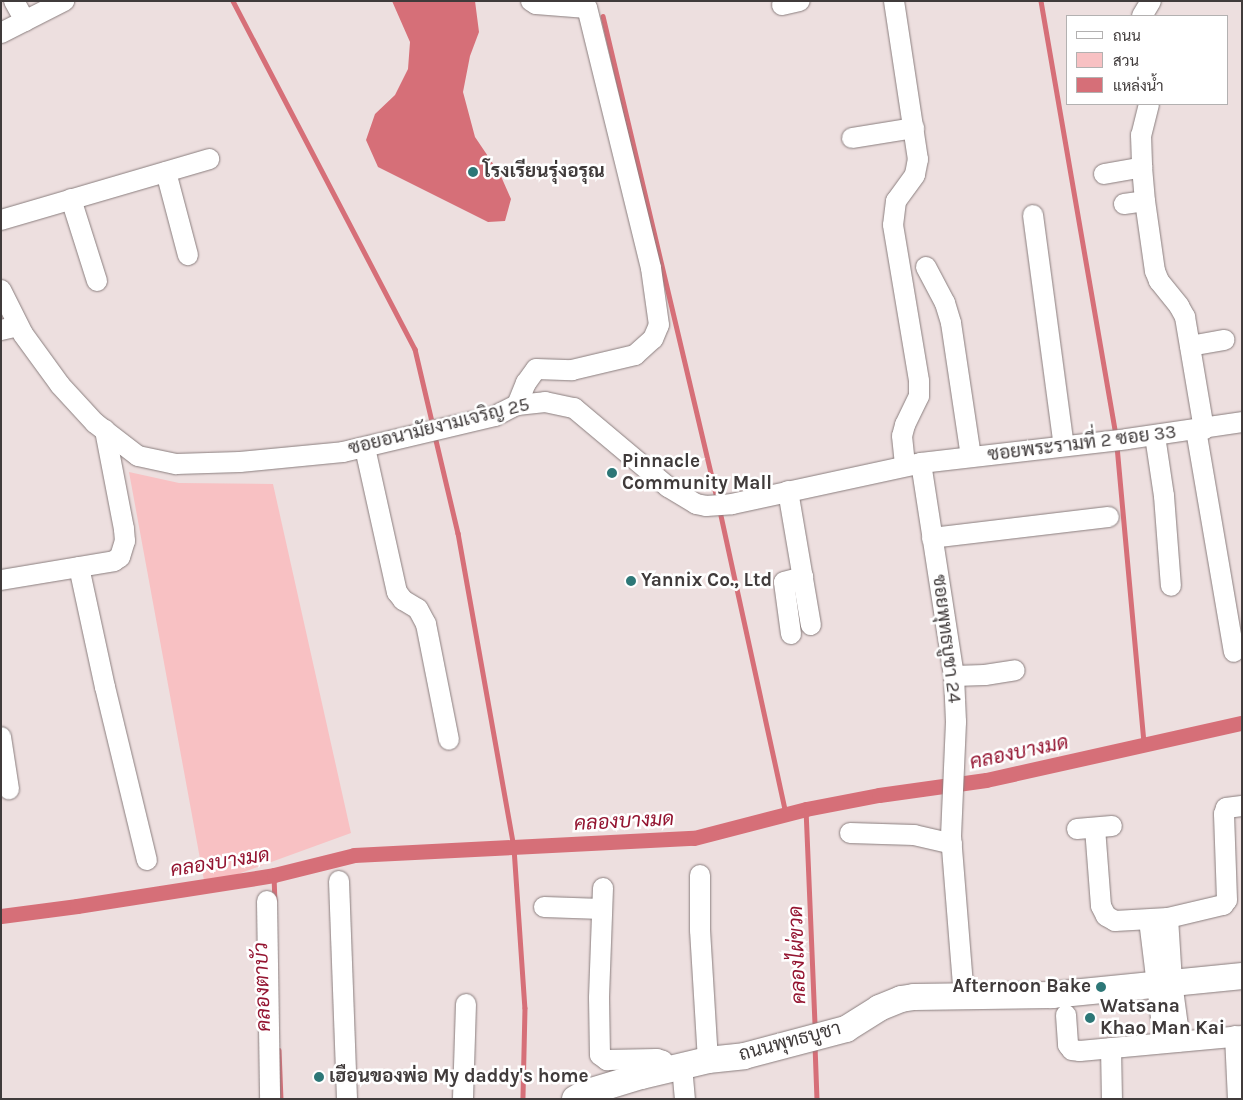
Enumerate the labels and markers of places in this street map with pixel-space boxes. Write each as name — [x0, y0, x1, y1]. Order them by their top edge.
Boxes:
place label: โรงเรียนรุ่งอรุณ — [483, 161, 605, 183]
marker: โรงเรียนรุ่งอรุณ — [467, 166, 479, 178]
place label: Pinnacle Community Mall — [622, 451, 772, 495]
marker: Pinnacle Community Mall — [606, 467, 618, 479]
place label: Yannix Co., Ltd — [641, 570, 772, 592]
marker: Yannix Co., Ltd — [625, 575, 637, 587]
place label: Afternoon Bake — [953, 976, 1091, 998]
marker: Afternoon Bake — [1095, 981, 1107, 993]
place label: Watsana Khao Man Kai — [1100, 996, 1225, 1040]
marker: Watsana Khao Man Kai — [1084, 1012, 1096, 1024]
place label: เฮือนของพ่อ My daddy's home — [329, 1066, 589, 1088]
marker: เฮือนของพ่อ My daddy's home — [313, 1071, 325, 1083]

